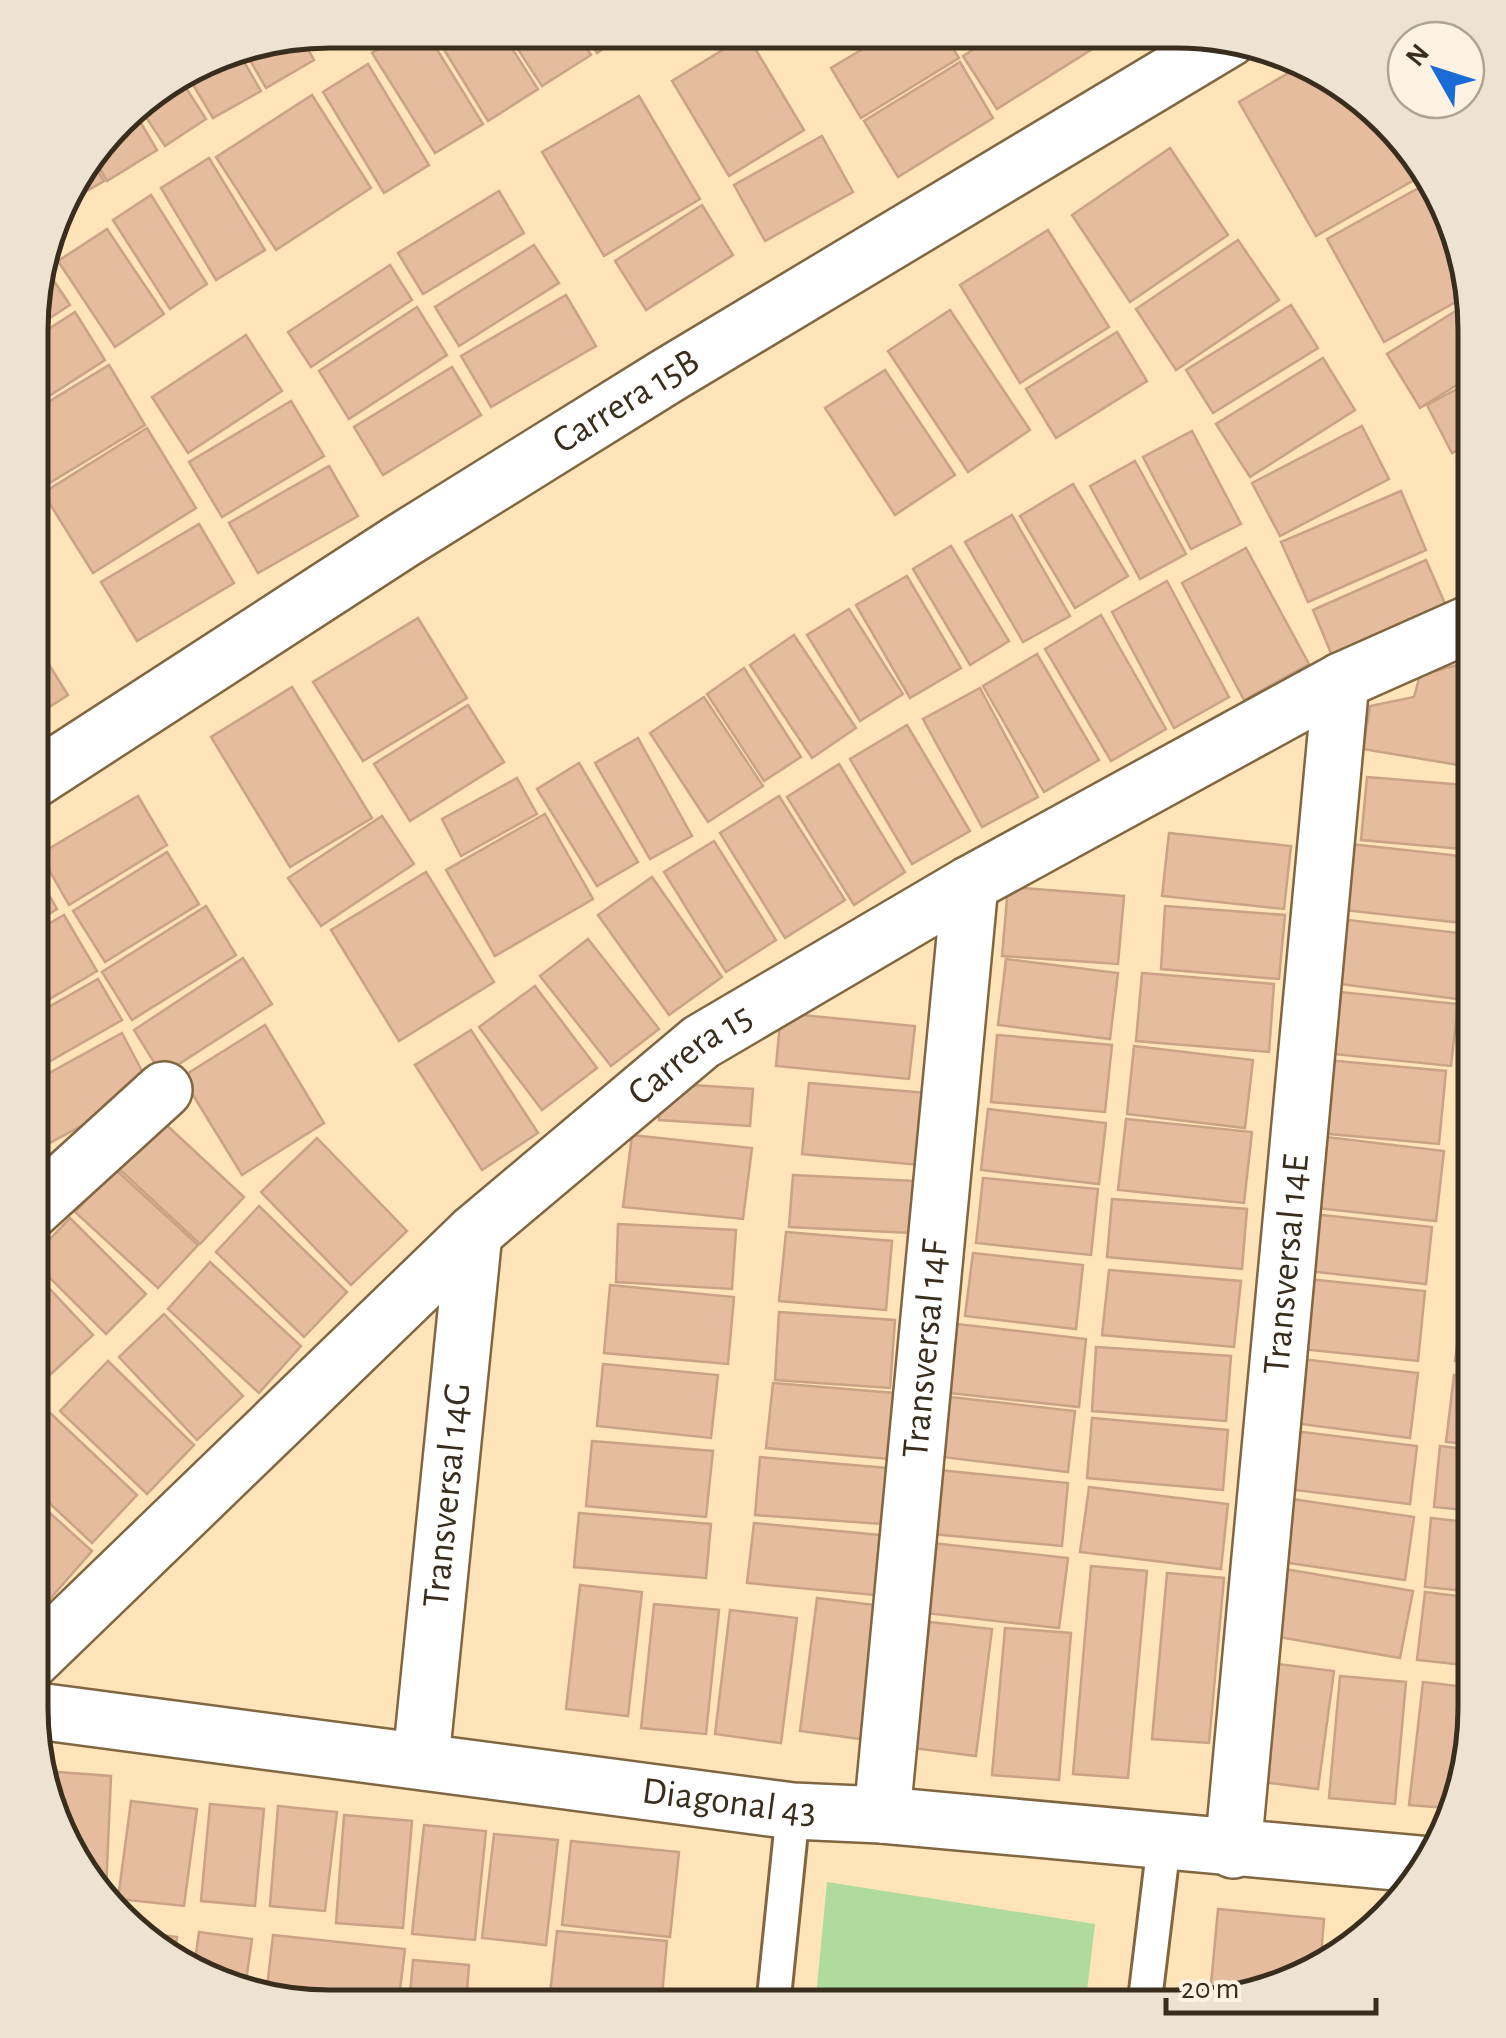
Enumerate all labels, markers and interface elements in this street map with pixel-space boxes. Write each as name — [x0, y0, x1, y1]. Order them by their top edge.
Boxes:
north arrow — [1386, 20, 1486, 120]
text: N — [1401, 39, 1435, 72]
street label: Carrera 15B — [546, 342, 706, 461]
street label: Carrera 15 — [621, 997, 759, 1113]
street label: Transversal 14E — [1258, 1153, 1316, 1376]
street label: Transversal 14F — [897, 1238, 955, 1460]
street label: Transversal 14G — [417, 1381, 478, 1610]
street label: Diagonal 43 — [640, 1772, 817, 1831]
scale bar — [1166, 1953, 1376, 2015]
text: 20 m — [1181, 1974, 1239, 2004]

